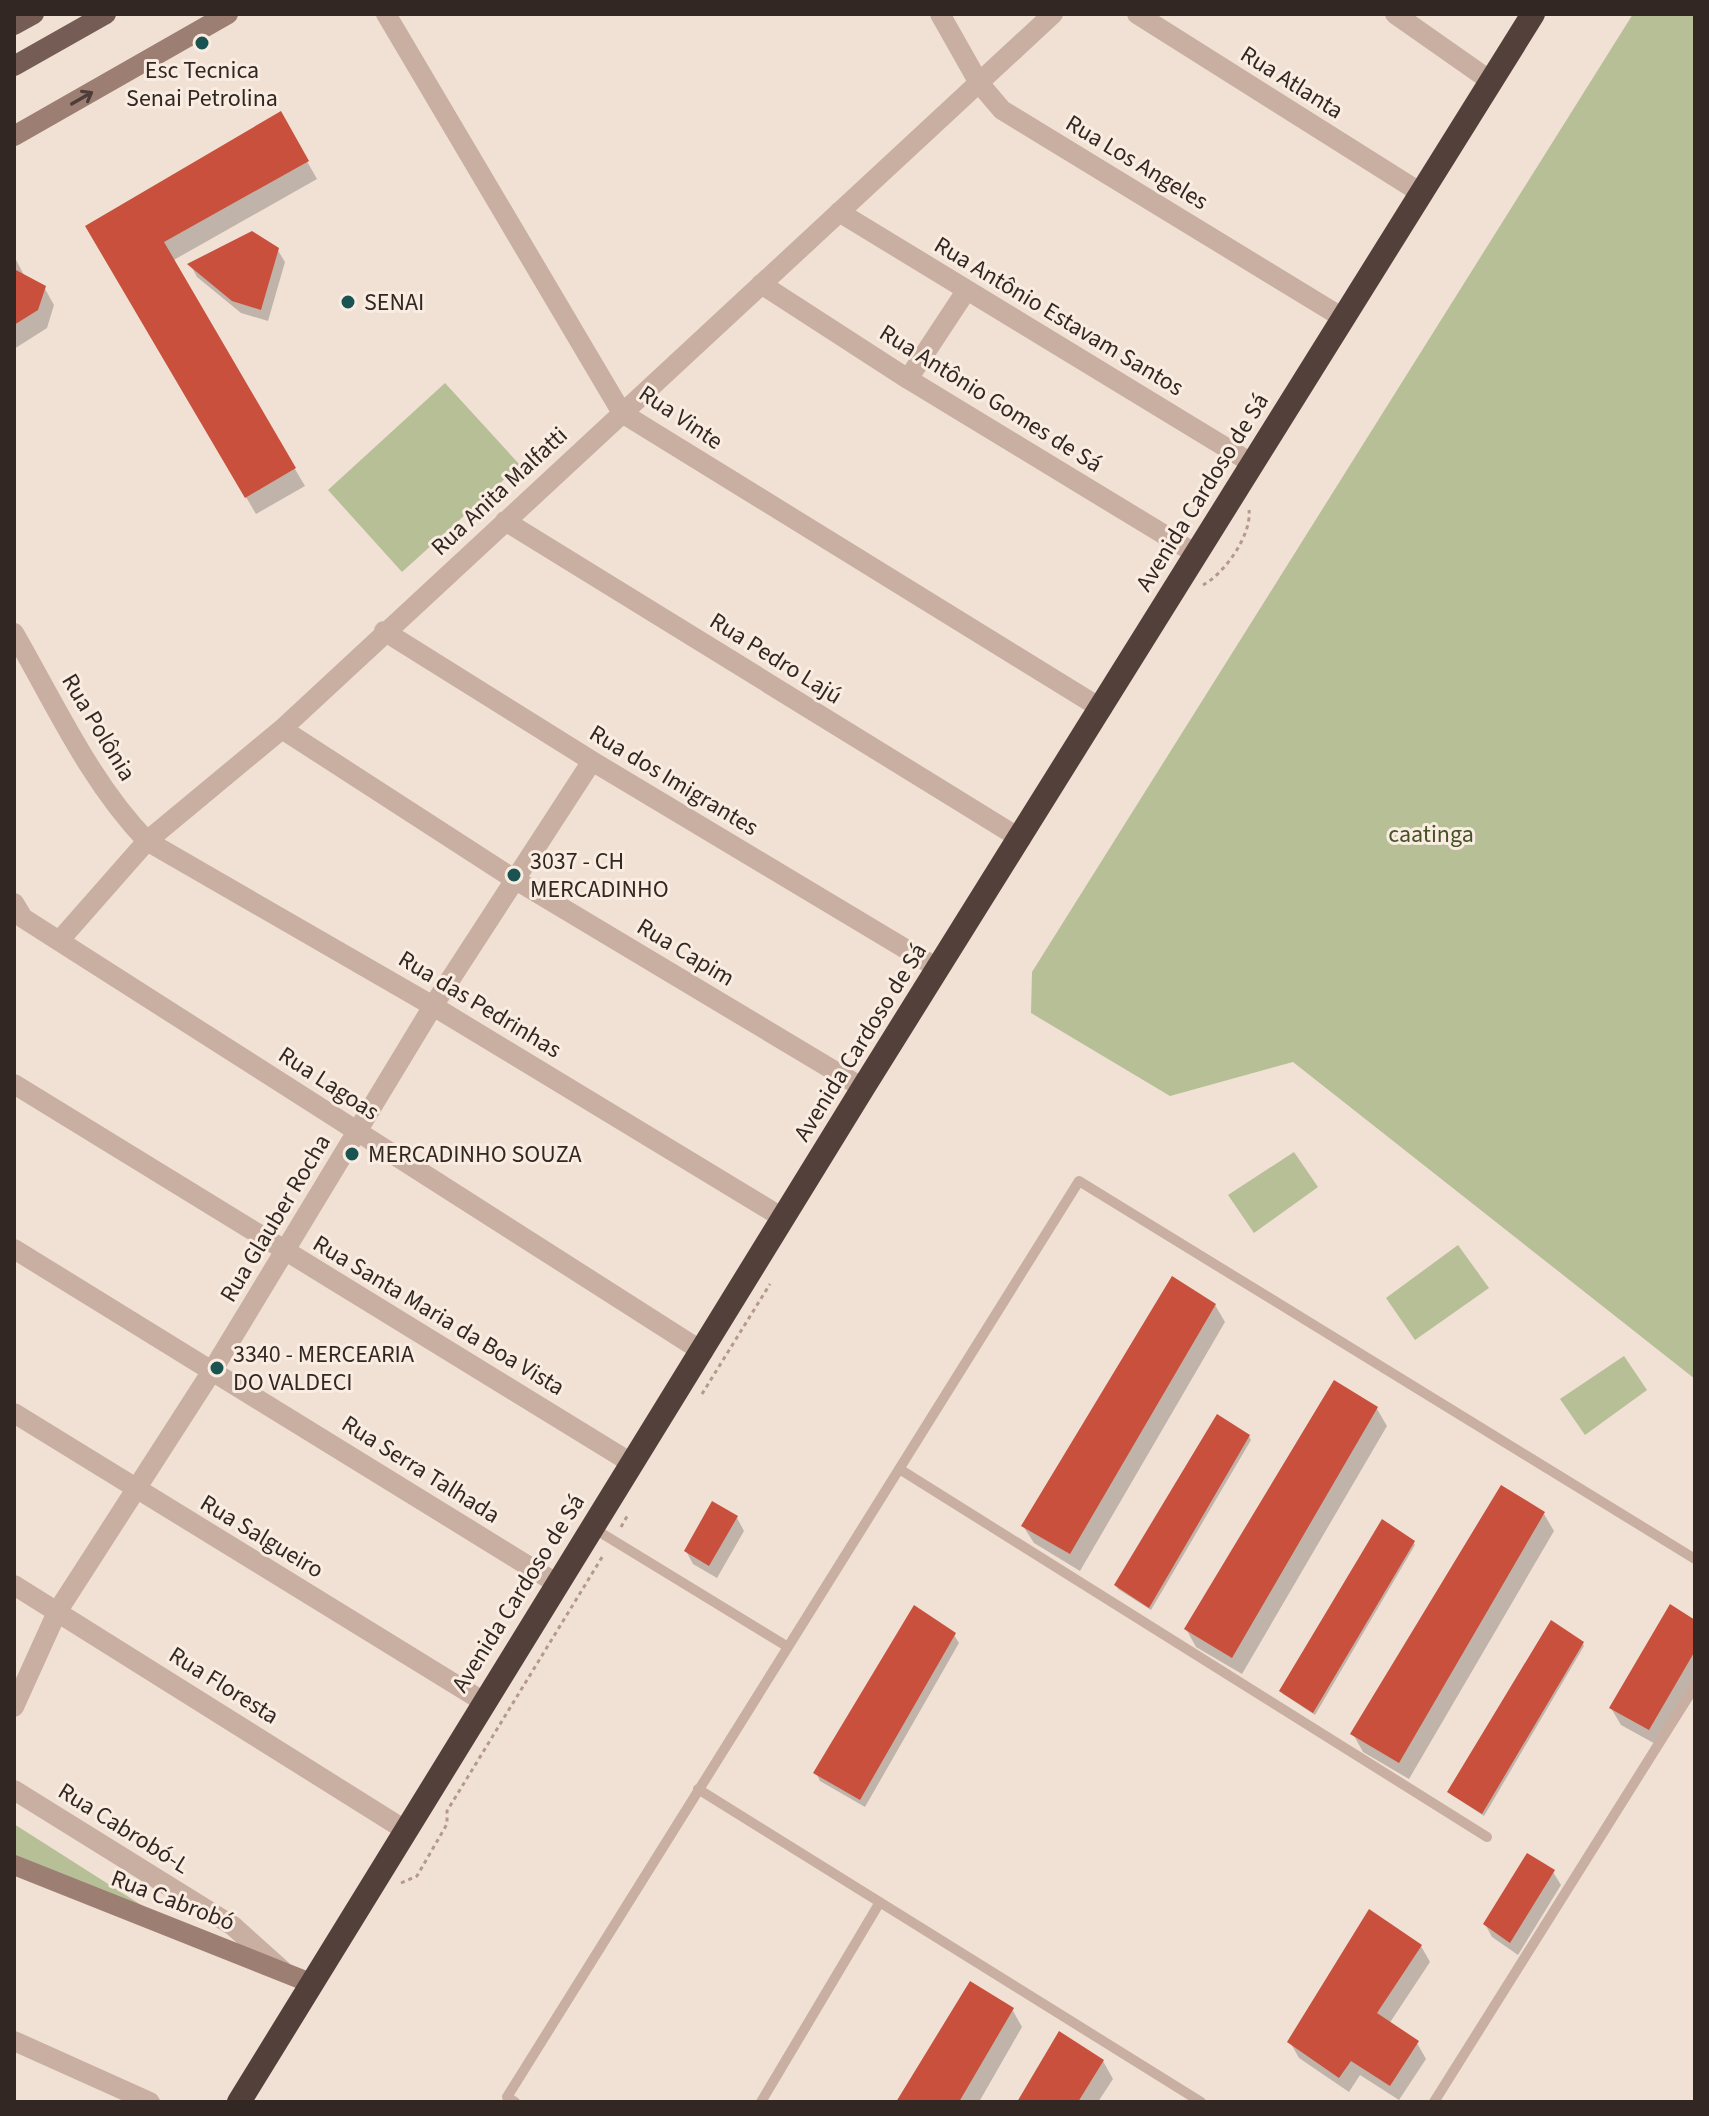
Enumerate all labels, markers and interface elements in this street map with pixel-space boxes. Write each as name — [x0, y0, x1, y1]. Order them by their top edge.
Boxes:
marker: Esc Tecnica Senai Petrolina — [193, 34, 211, 52]
street label: Rua Atlanta — [1233, 37, 1350, 128]
place label: Esc Tecnica Senai Petrolina — [126, 53, 278, 116]
one-way arrow — [70, 89, 93, 105]
street label: Rua Los Angeles — [1059, 106, 1215, 219]
street label: Rua Antônio Estavam Santos — [927, 228, 1190, 405]
place label: SENAI — [364, 285, 424, 320]
marker: SENAI — [339, 293, 357, 311]
street label: Rua Antônio Gomes de Sá — [873, 316, 1109, 481]
street label: Rua Vinte — [632, 376, 730, 458]
street label: Avenida Cardoso de Sá — [1127, 386, 1278, 598]
street label: Rua Anita Malfatti — [423, 419, 576, 564]
street label: Rua Pedro Lajú — [703, 604, 849, 713]
street label: Rua Polônia — [53, 667, 144, 788]
street label: Rua dos Imigrantes — [583, 716, 765, 845]
park label: caatinga — [1388, 817, 1474, 852]
place label: 3037 - CH MERCADINHO — [530, 844, 669, 907]
marker: 3037 - CH MERCADINHO — [505, 866, 523, 884]
street label: Rua Capim — [630, 909, 741, 995]
street label: Avenida Cardoso de Sá — [785, 936, 936, 1148]
street label: Rua das Pedrinhas — [392, 942, 568, 1067]
street label: Rua Lagoas — [271, 1038, 386, 1129]
street label: Rua Glauber Rocha — [211, 1128, 339, 1309]
place label: MERCADINHO SOUZA — [368, 1137, 582, 1172]
marker: MERCADINHO SOUZA — [343, 1145, 361, 1163]
street label: Rua Santa Maria da Boa Vista — [306, 1226, 571, 1405]
place label: 3340 - MERCEARIA DO VALDECI — [233, 1337, 414, 1400]
marker: 3340 - MERCEARIA DO VALDECI — [208, 1359, 226, 1377]
street label: Rua Serra Talhada — [335, 1407, 507, 1532]
street label: Rua Salgueiro — [193, 1486, 330, 1587]
street label: Avenida Cardoso de Sá — [443, 1487, 594, 1699]
street label: Rua Floresta — [162, 1638, 286, 1733]
street label: Rua Cabrobó-L — [51, 1774, 197, 1883]
street label: Rua Cabrobó — [106, 1861, 240, 1940]

